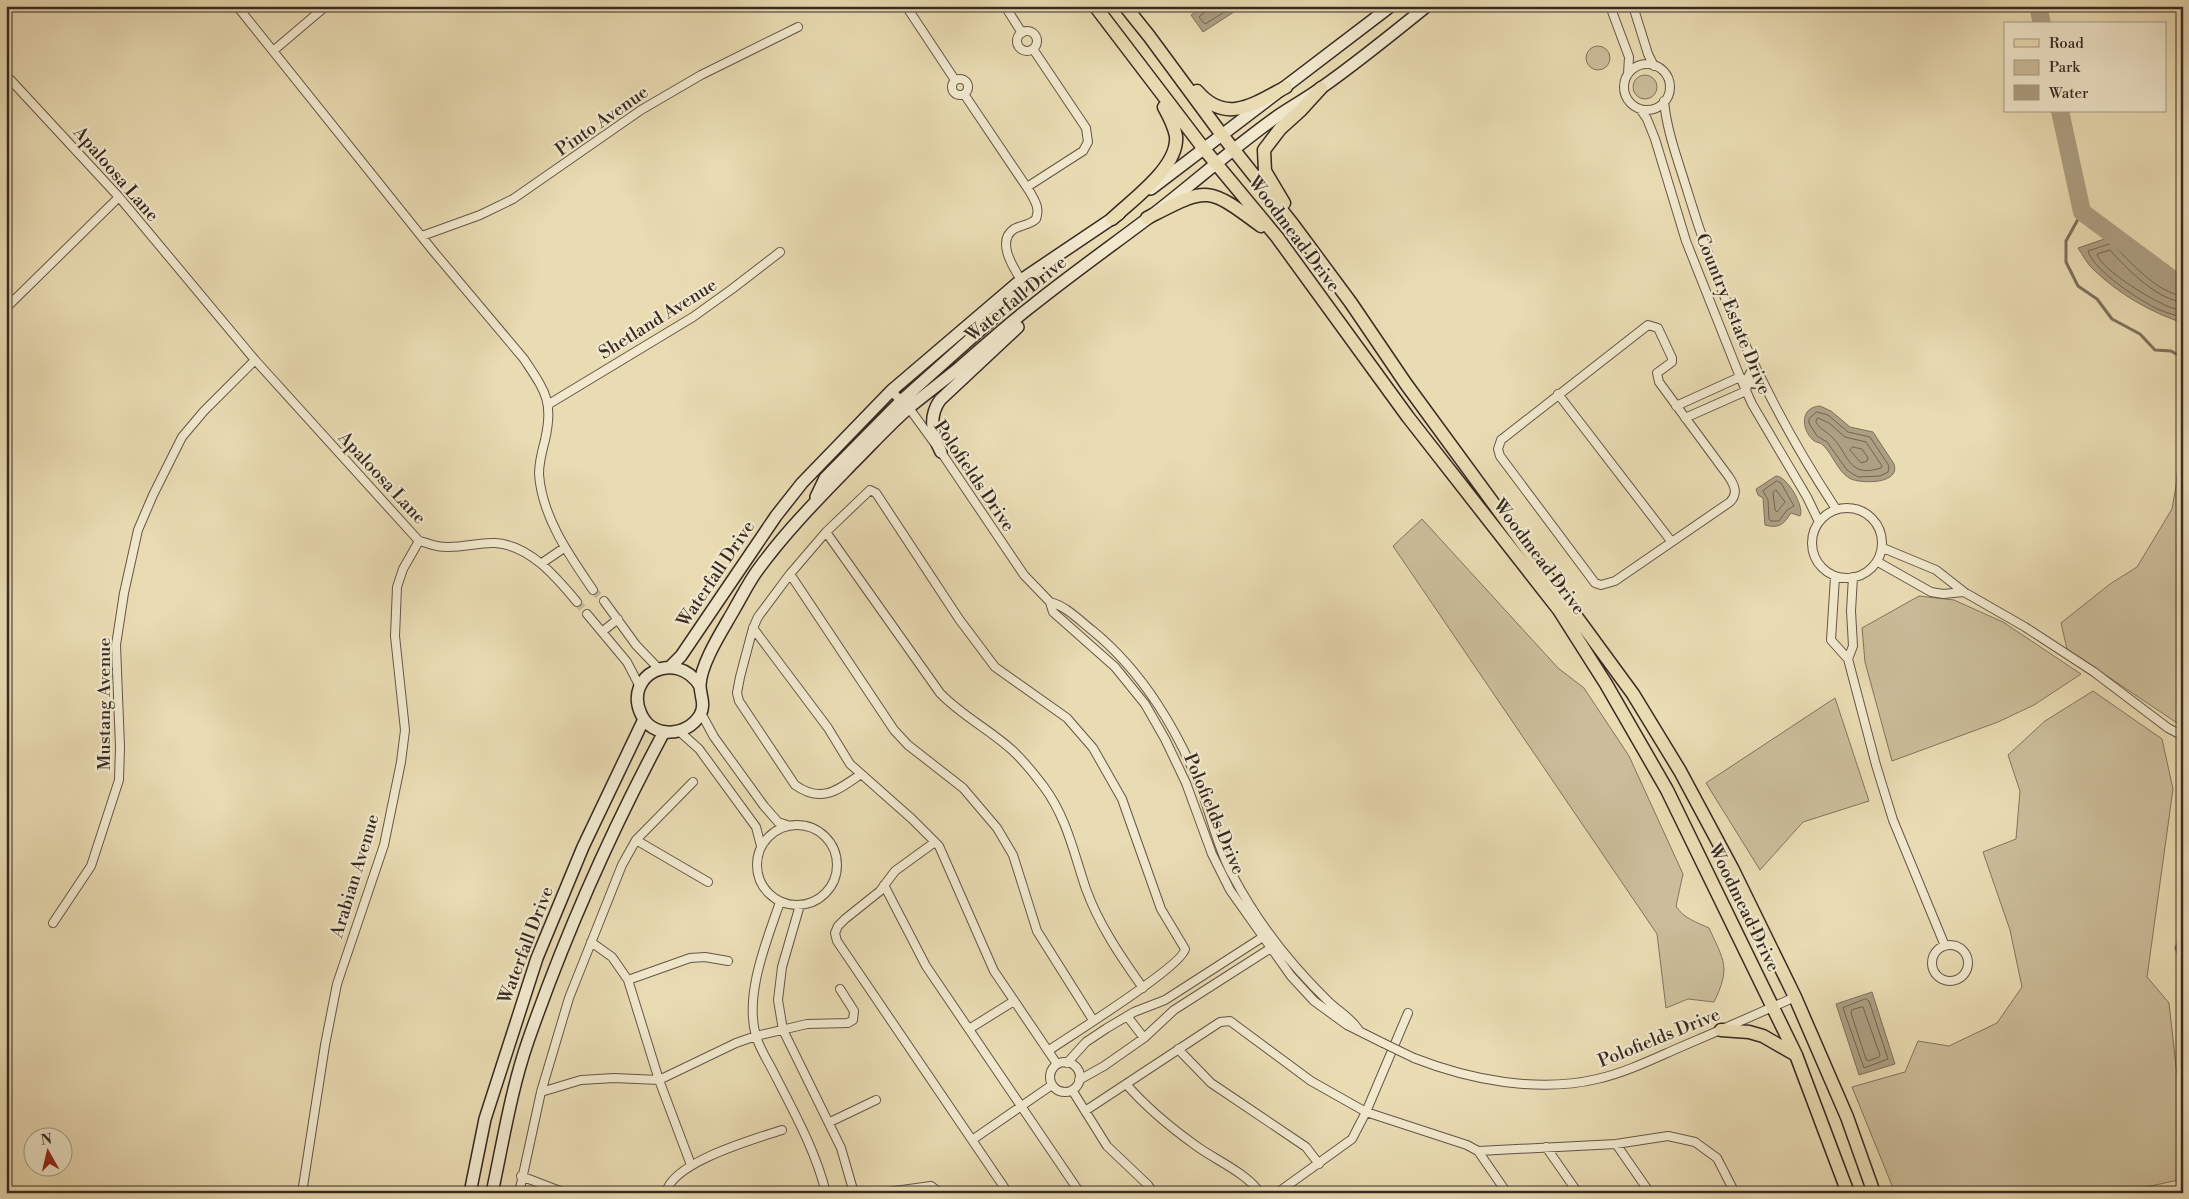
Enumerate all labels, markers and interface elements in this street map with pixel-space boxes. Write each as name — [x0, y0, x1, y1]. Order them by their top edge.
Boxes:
legend — [2004, 22, 2166, 112]
text: Road — [2049, 34, 2084, 53]
text: Park — [2049, 58, 2081, 77]
street label: Pinto Avenue — [551, 81, 653, 161]
text: Water — [2048, 84, 2089, 103]
street label: Apaloosa Lane — [68, 121, 164, 226]
street label: Woodmead Drive — [1242, 171, 1345, 297]
street label: Country Estate Drive — [1690, 230, 1776, 398]
street label: Waterfall Drive — [960, 251, 1071, 347]
street label: Shetland Avenue — [595, 273, 721, 365]
street label: Polofields Drive — [928, 416, 1020, 536]
street label: Apaloosa Lane — [332, 426, 431, 529]
street label: Woodmead Drive — [1487, 494, 1590, 620]
street label: Waterfall Drive — [671, 516, 760, 633]
street label: Mustang Avenue — [93, 637, 116, 771]
street label: Polofields Drive — [1178, 750, 1250, 878]
street label: Arabian Avenue — [325, 811, 385, 942]
street label: Woodmead Drive — [1703, 839, 1785, 976]
street label: Waterfall Drive — [493, 883, 559, 1008]
street label: Polofields Drive — [1595, 1003, 1723, 1073]
north arrow — [22, 1126, 72, 1176]
text: N — [40, 1130, 53, 1150]

